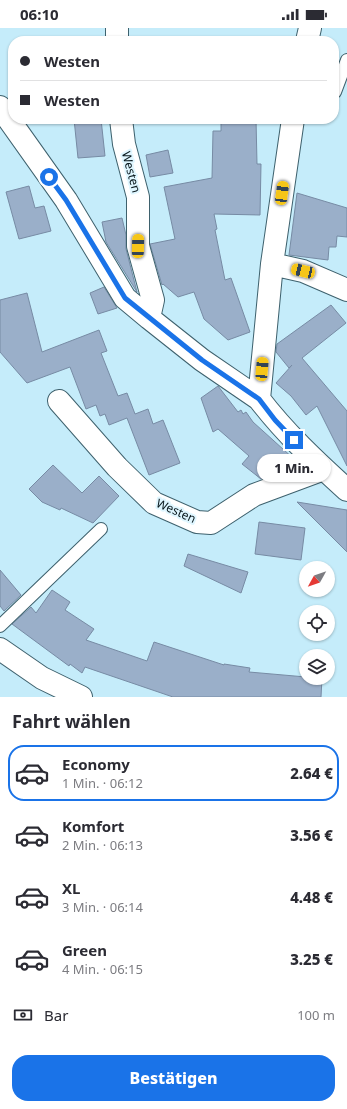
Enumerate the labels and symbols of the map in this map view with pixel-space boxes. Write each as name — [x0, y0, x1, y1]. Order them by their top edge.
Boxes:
street label: Westen — [118, 149, 145, 194]
route start — [40, 168, 58, 186]
car — [274, 180, 290, 206]
car — [132, 234, 144, 258]
car — [290, 262, 316, 280]
car — [255, 357, 269, 381]
route end — [285, 431, 303, 449]
callout: 1 Min. — [257, 454, 331, 482]
street label: Westen — [154, 494, 199, 527]
north arrow — [299, 561, 335, 597]

